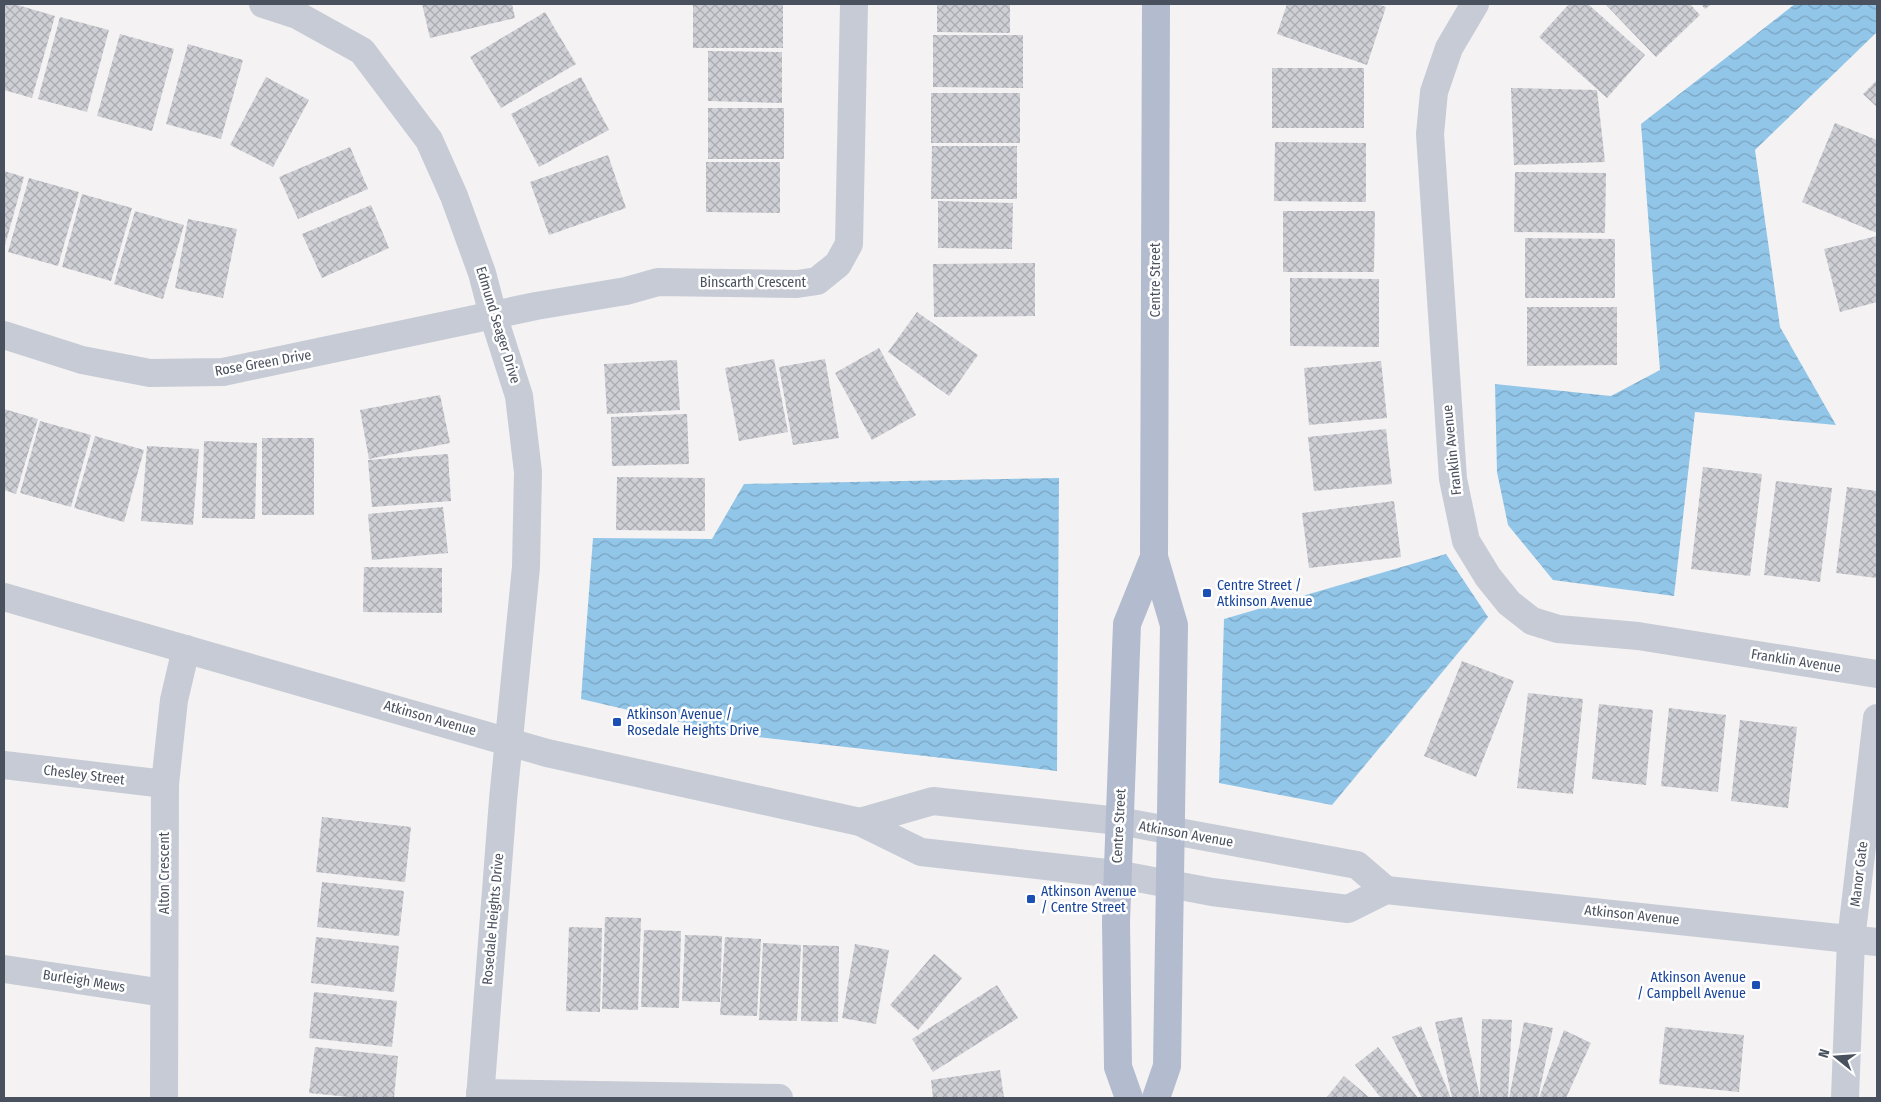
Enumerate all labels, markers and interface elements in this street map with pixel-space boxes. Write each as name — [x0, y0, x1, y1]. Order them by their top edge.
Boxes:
street label: Centre Street — [1147, 242, 1164, 317]
street label: Edmund Seager Drive — [472, 264, 524, 386]
street label: Binscarth Crescent — [700, 274, 807, 291]
street label: Rose Green Drive — [213, 346, 313, 380]
street label: Franklin Avenue — [1439, 404, 1465, 496]
place label: Centre Street / Atkinson Avenue — [1217, 577, 1313, 610]
marker: Centre Street / Atkinson Avenue — [1201, 587, 1213, 599]
street label: Franklin Avenue — [1750, 646, 1842, 677]
street label: Atkinson Avenue — [382, 697, 478, 739]
place label: Atkinson Avenue / Rosedale Heights Drive — [627, 706, 759, 739]
marker: Atkinson Avenue / Rosedale Heights Drive — [611, 716, 623, 728]
street label: Chesley Street — [42, 762, 126, 788]
street label: Centre Street — [1109, 788, 1129, 864]
street label: Atkinson Avenue — [1138, 817, 1235, 851]
street label: Alton Crescent — [156, 831, 173, 914]
street label: Manor Gate — [1847, 840, 1871, 908]
street label: Rosedale Heights Drive — [479, 852, 507, 986]
place label: Atkinson Avenue / Centre Street — [1041, 883, 1137, 916]
marker: Atkinson Avenue / Centre Street — [1025, 893, 1037, 905]
street label: Atkinson Avenue — [1584, 902, 1680, 928]
street label: Burleigh Mews — [42, 966, 126, 996]
place label: Atkinson Avenue / Campbell Avenue — [1637, 969, 1746, 1002]
marker: Atkinson Avenue / Campbell Avenue — [1750, 979, 1762, 991]
north arrow — [1811, 1032, 1861, 1082]
text: N — [1815, 1047, 1833, 1060]

